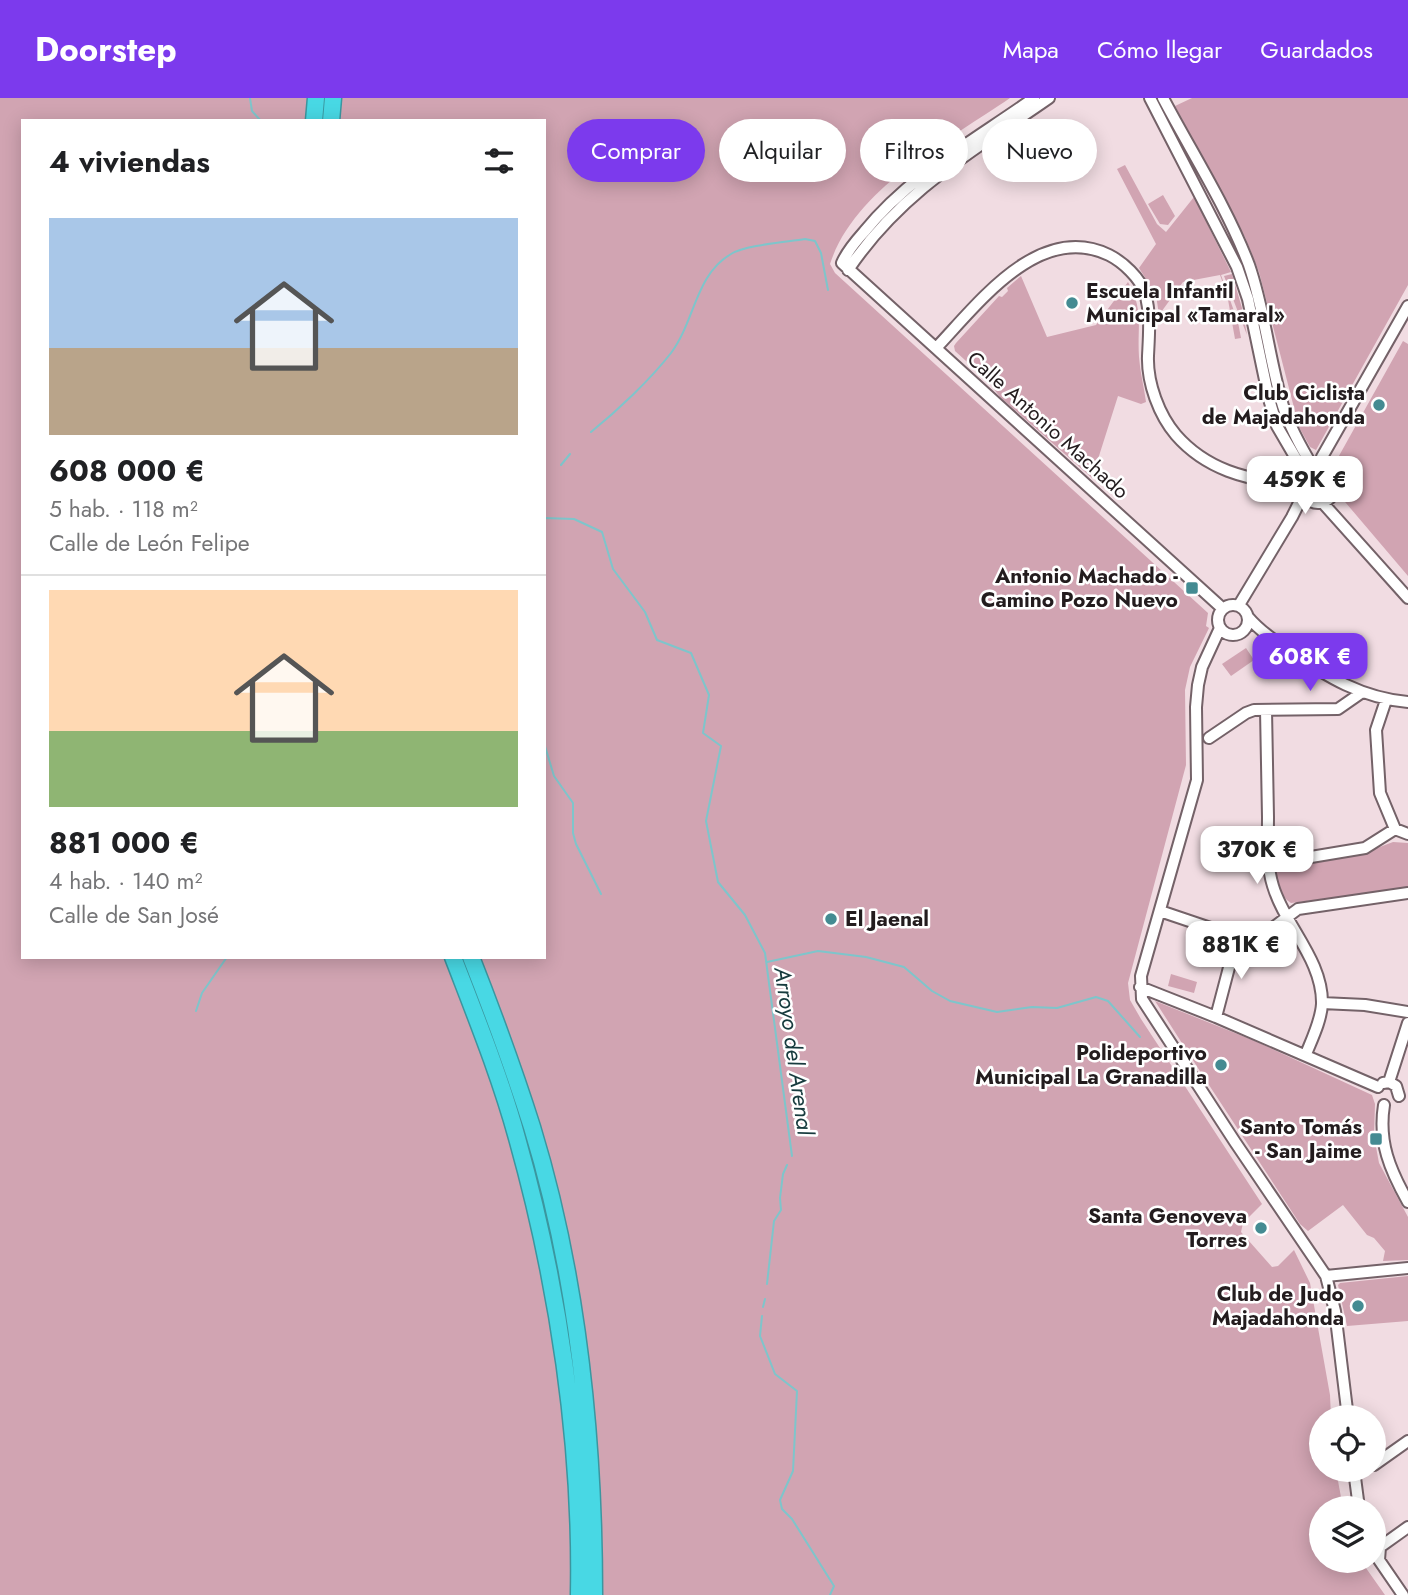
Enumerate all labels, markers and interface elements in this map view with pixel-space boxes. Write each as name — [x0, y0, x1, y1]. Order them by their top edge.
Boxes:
text: Doorstep — [35, 26, 177, 73]
text: Mapa — [1003, 32, 1059, 67]
text: Cómo llegar — [1097, 32, 1222, 67]
text: Guardados — [1260, 32, 1373, 67]
chip: Comprar — [567, 119, 705, 182]
chip: Alquilar — [719, 119, 846, 182]
chip: Filtros — [860, 119, 968, 182]
chip: Nuevo — [982, 119, 1097, 182]
text: 4 viviendas — [49, 140, 210, 183]
icon: filters — [480, 142, 518, 180]
icon: home — [221, 263, 347, 389]
place label: Escuela Infantil Municipal «Tamaral» — [1086, 276, 1285, 330]
marker: Escuela Infantil Municipal «Tamaral» — [1064, 295, 1080, 311]
street label: Calle Antonio Machado — [960, 344, 1136, 506]
place label: Club Ciclista de Majadahonda — [1202, 378, 1365, 432]
marker: Club Ciclista de Majadahonda — [1371, 397, 1387, 413]
text: 608 000 € — [49, 449, 205, 492]
pin: 459K € — [1248, 456, 1362, 516]
text: 459K € — [1263, 462, 1347, 496]
text: 5 hab. · 118 m² — [49, 492, 198, 526]
text: Calle de León Felipe — [49, 526, 250, 560]
place label: Antonio Machado - Camino Pozo Nuevo — [981, 561, 1178, 615]
marker: Antonio Machado - Camino Pozo Nuevo — [1184, 580, 1200, 596]
pin: 608K € — [1253, 634, 1367, 693]
icon: home — [221, 635, 347, 761]
text: 608K € — [1268, 639, 1352, 673]
text: 881 000 € — [49, 821, 199, 864]
pin: 370K € — [1200, 826, 1314, 886]
text: 370K € — [1216, 832, 1298, 866]
text: 4 hab. · 140 m² — [49, 864, 202, 898]
text: Calle de San José — [49, 898, 219, 932]
place label: El Jaenal — [845, 904, 929, 934]
marker: El Jaenal — [823, 911, 839, 927]
pin: 881K € — [1184, 922, 1298, 981]
text: 881K € — [1202, 927, 1280, 961]
water label: Arroyo del Arenal — [765, 964, 823, 1138]
place label: Polideportivo Municipal La Granadilla — [975, 1038, 1207, 1092]
marker: Polideportivo Municipal La Granadilla — [1213, 1057, 1229, 1073]
place label: Santo Tomás - San Jaime — [1240, 1112, 1362, 1166]
marker: Santo Tomás - San Jaime — [1368, 1131, 1384, 1147]
place label: Santa Genoveva Torres — [1088, 1201, 1247, 1255]
marker: Santa Genoveva Torres — [1253, 1220, 1269, 1236]
place label: Club de Judo Majadahonda — [1212, 1279, 1344, 1333]
marker: Club de Judo Majadahonda — [1350, 1298, 1366, 1314]
map controls — [1309, 1405, 1386, 1573]
button: locate — [1309, 1405, 1386, 1482]
button: layers — [1309, 1496, 1386, 1573]

